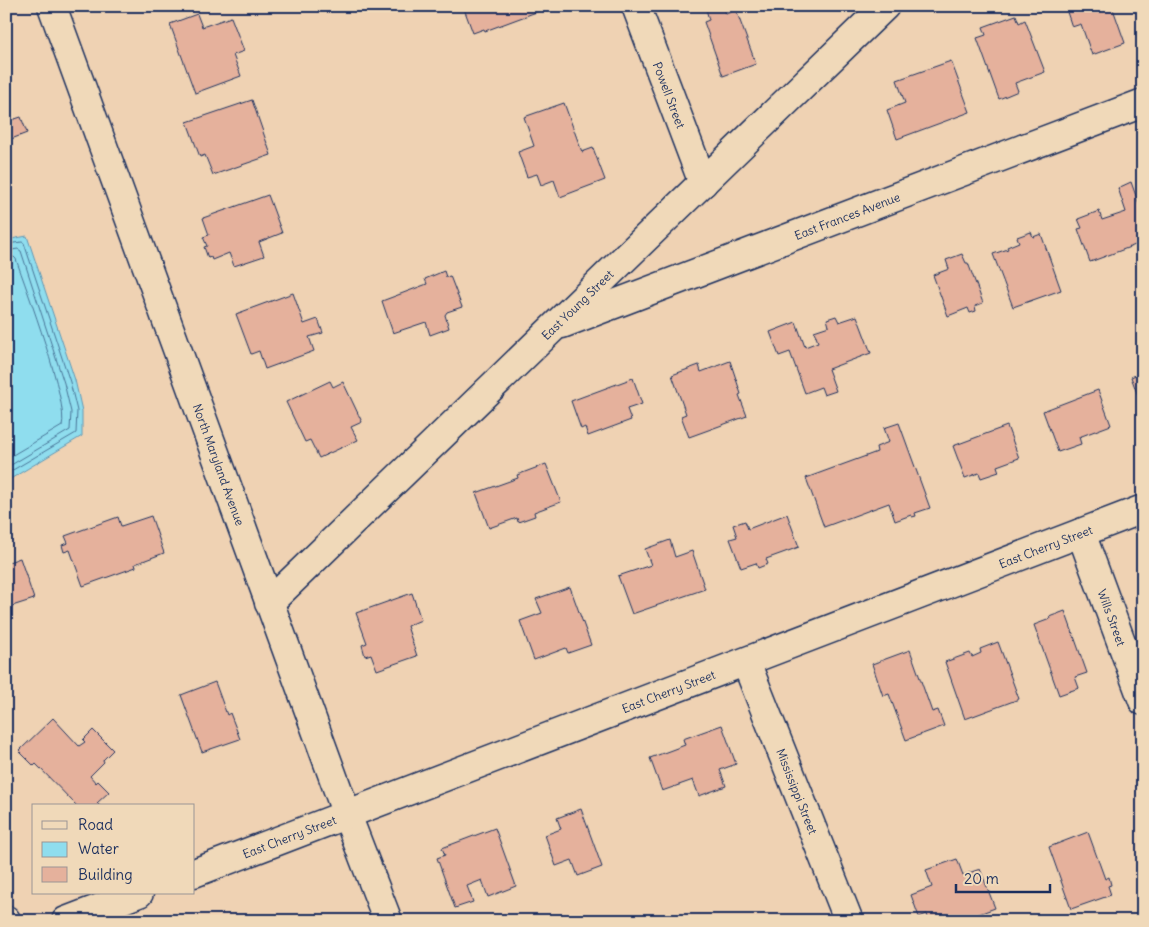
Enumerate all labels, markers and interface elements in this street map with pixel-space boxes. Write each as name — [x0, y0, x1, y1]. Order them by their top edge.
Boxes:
street label: Powell Street — [650, 59, 689, 130]
street label: East Frances Avenue — [792, 189, 902, 242]
street label: East Young Street — [538, 266, 616, 343]
street label: North Maryland Avenue — [190, 401, 248, 527]
street label: East Cherry Street — [997, 522, 1094, 571]
street label: Wills Street — [1095, 587, 1129, 648]
street label: East Cherry Street — [619, 666, 717, 716]
street label: Mississippi Street — [774, 746, 821, 836]
legend — [32, 804, 195, 894]
street label: East Cherry Street — [240, 812, 338, 861]
text: Road — [78, 815, 113, 834]
text: Water — [78, 839, 119, 858]
scale bar — [956, 862, 1050, 894]
text: Building — [78, 865, 133, 884]
text: 20 m — [964, 869, 999, 888]

